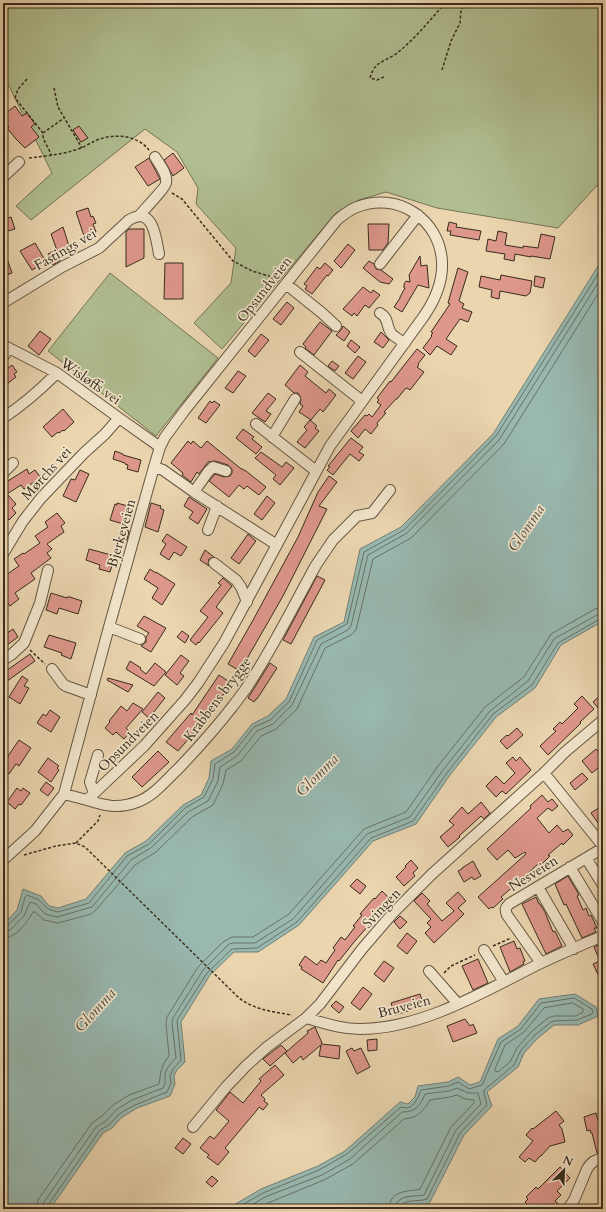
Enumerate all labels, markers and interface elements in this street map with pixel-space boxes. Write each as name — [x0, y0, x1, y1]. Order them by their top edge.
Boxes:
street label: Fastings vei — [31, 224, 100, 275]
street label: Opsundveien — [233, 252, 296, 326]
street label: Wisløffs vei — [56, 353, 125, 409]
street label: Mørchs vei — [17, 442, 76, 504]
street label: Bjerkeveien — [103, 497, 140, 570]
water label: Glomma — [503, 500, 549, 555]
street label: Krabbens brygge — [179, 653, 256, 746]
street label: Opsundveien — [94, 707, 163, 776]
water label: Glomma — [291, 749, 343, 801]
street label: Nesveien — [505, 851, 562, 896]
street label: Svingen — [358, 884, 405, 932]
water label: Glomma — [70, 984, 120, 1036]
street label: Bruveien — [376, 990, 433, 1023]
north arrow — [544, 1150, 584, 1190]
text: N — [560, 1153, 576, 1170]

